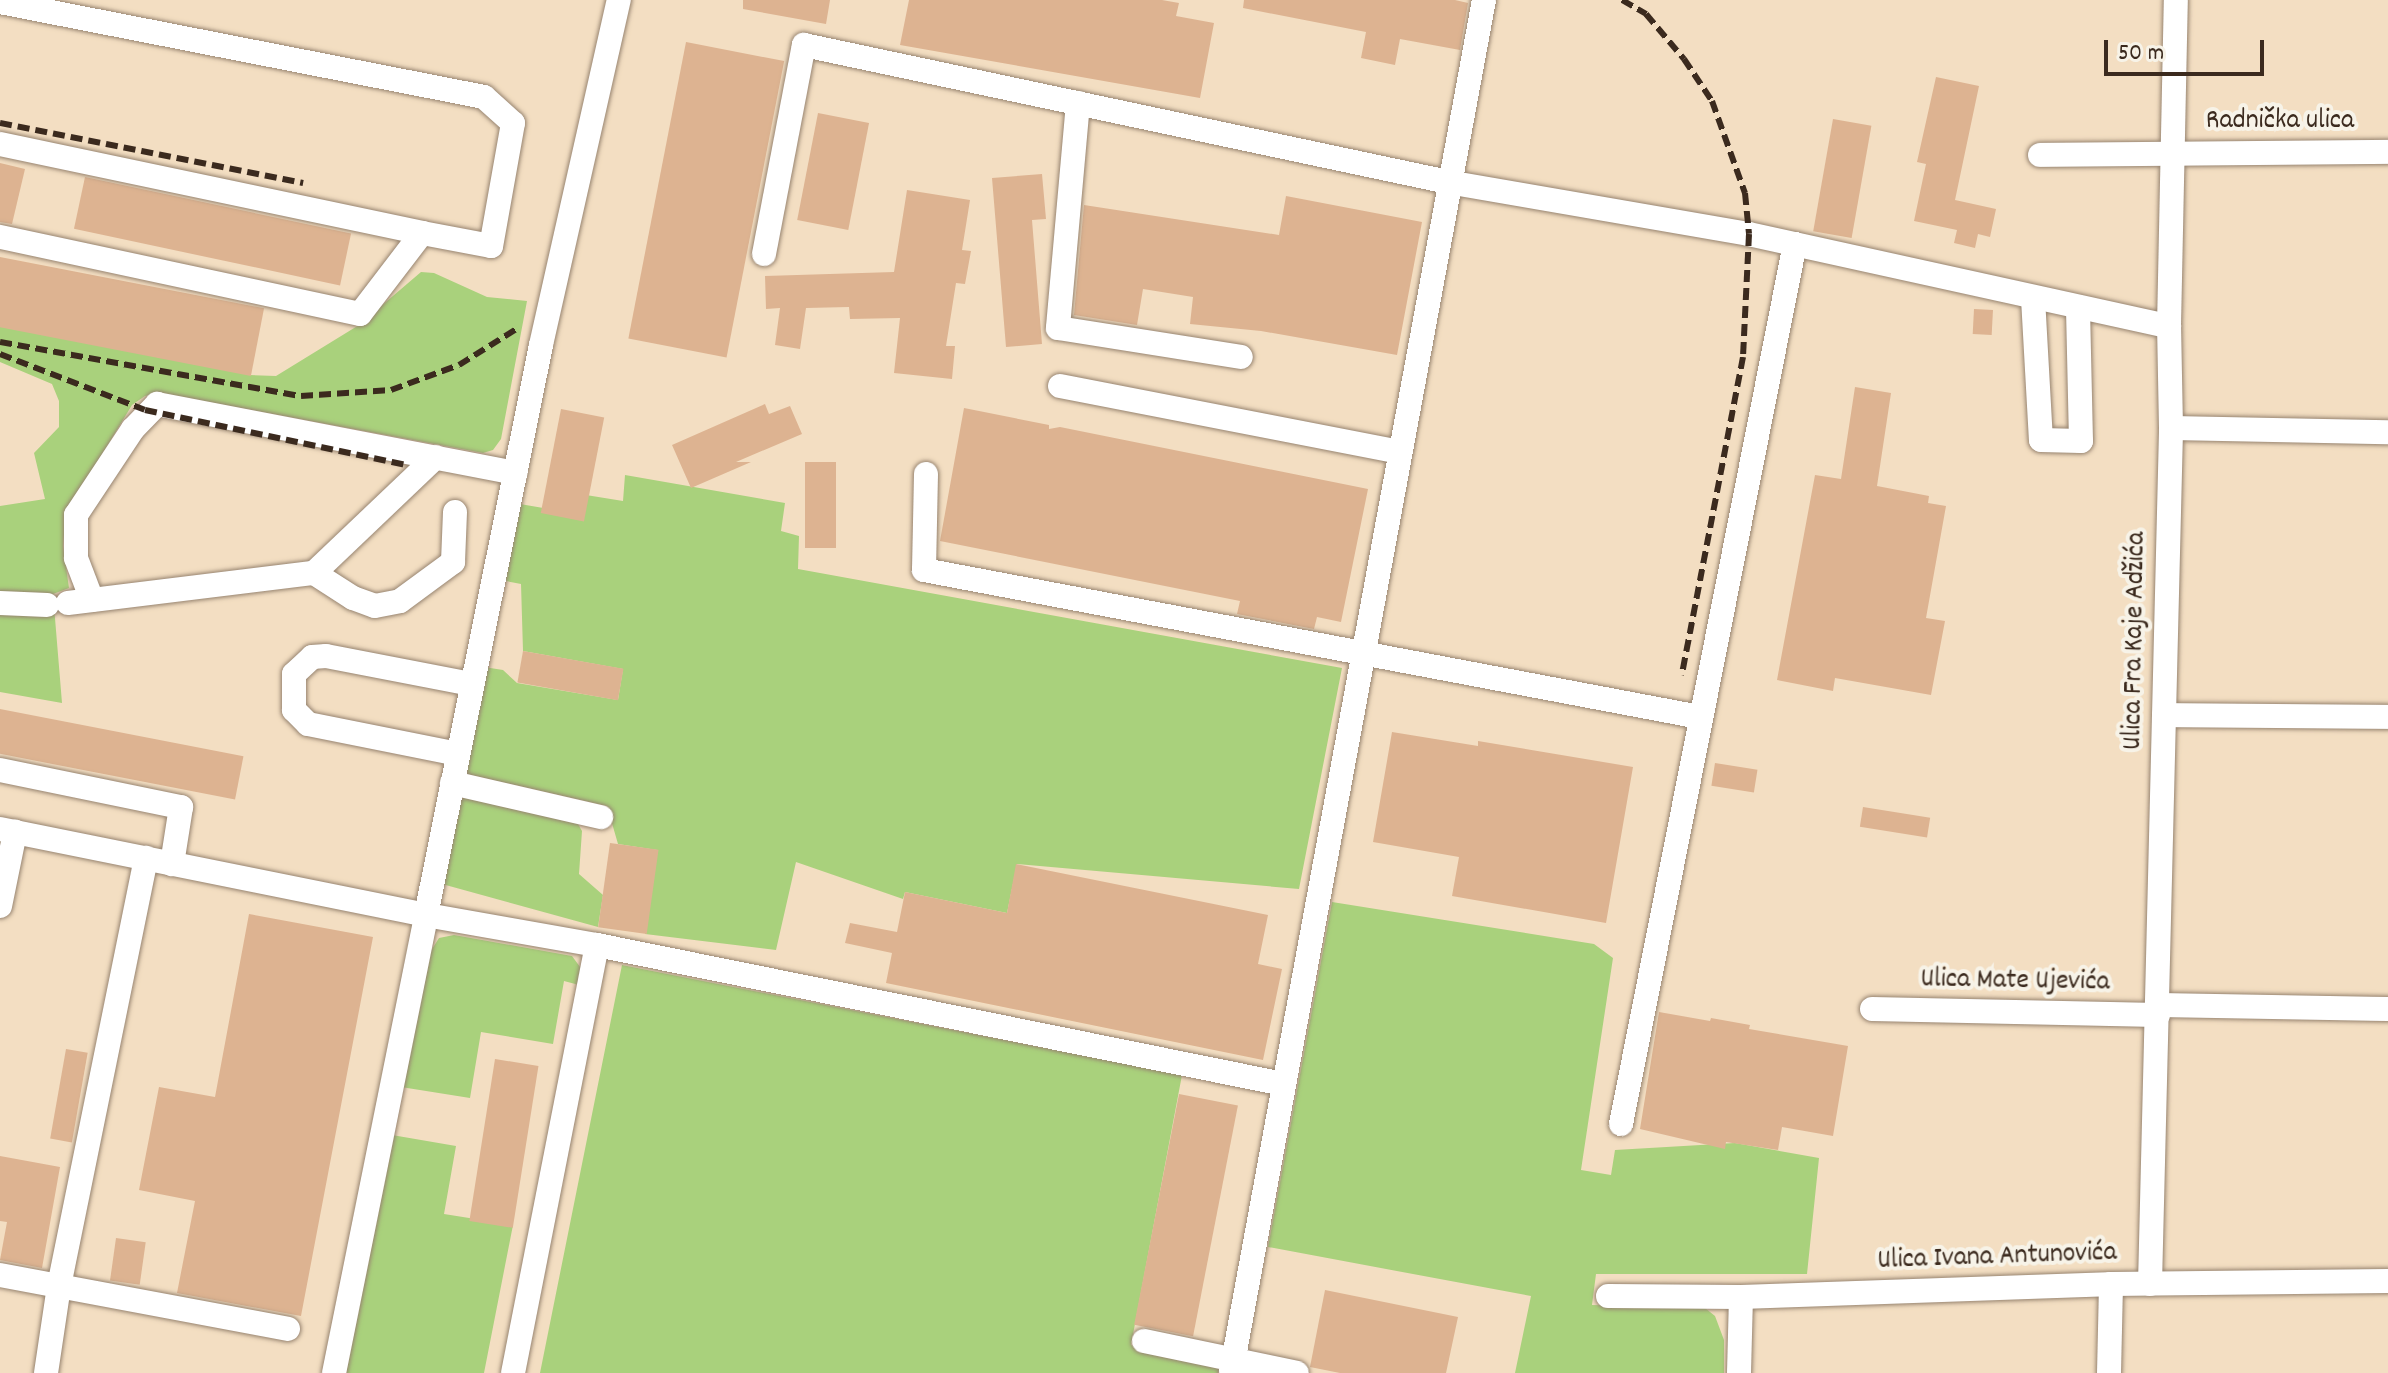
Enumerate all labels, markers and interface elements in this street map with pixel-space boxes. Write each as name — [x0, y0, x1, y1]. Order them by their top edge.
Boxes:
scale bar — [2108, 24, 2268, 74]
text: 50 m — [2118, 37, 2164, 71]
street label: Radnička ulica — [2206, 105, 2354, 139]
street label: Ulica Fra Kaje Adžića — [2117, 532, 2155, 750]
street label: Ulica Mate Ujevića — [1920, 964, 2110, 1000]
street label: Ulica Ivana Antunovića — [1877, 1237, 2117, 1279]

